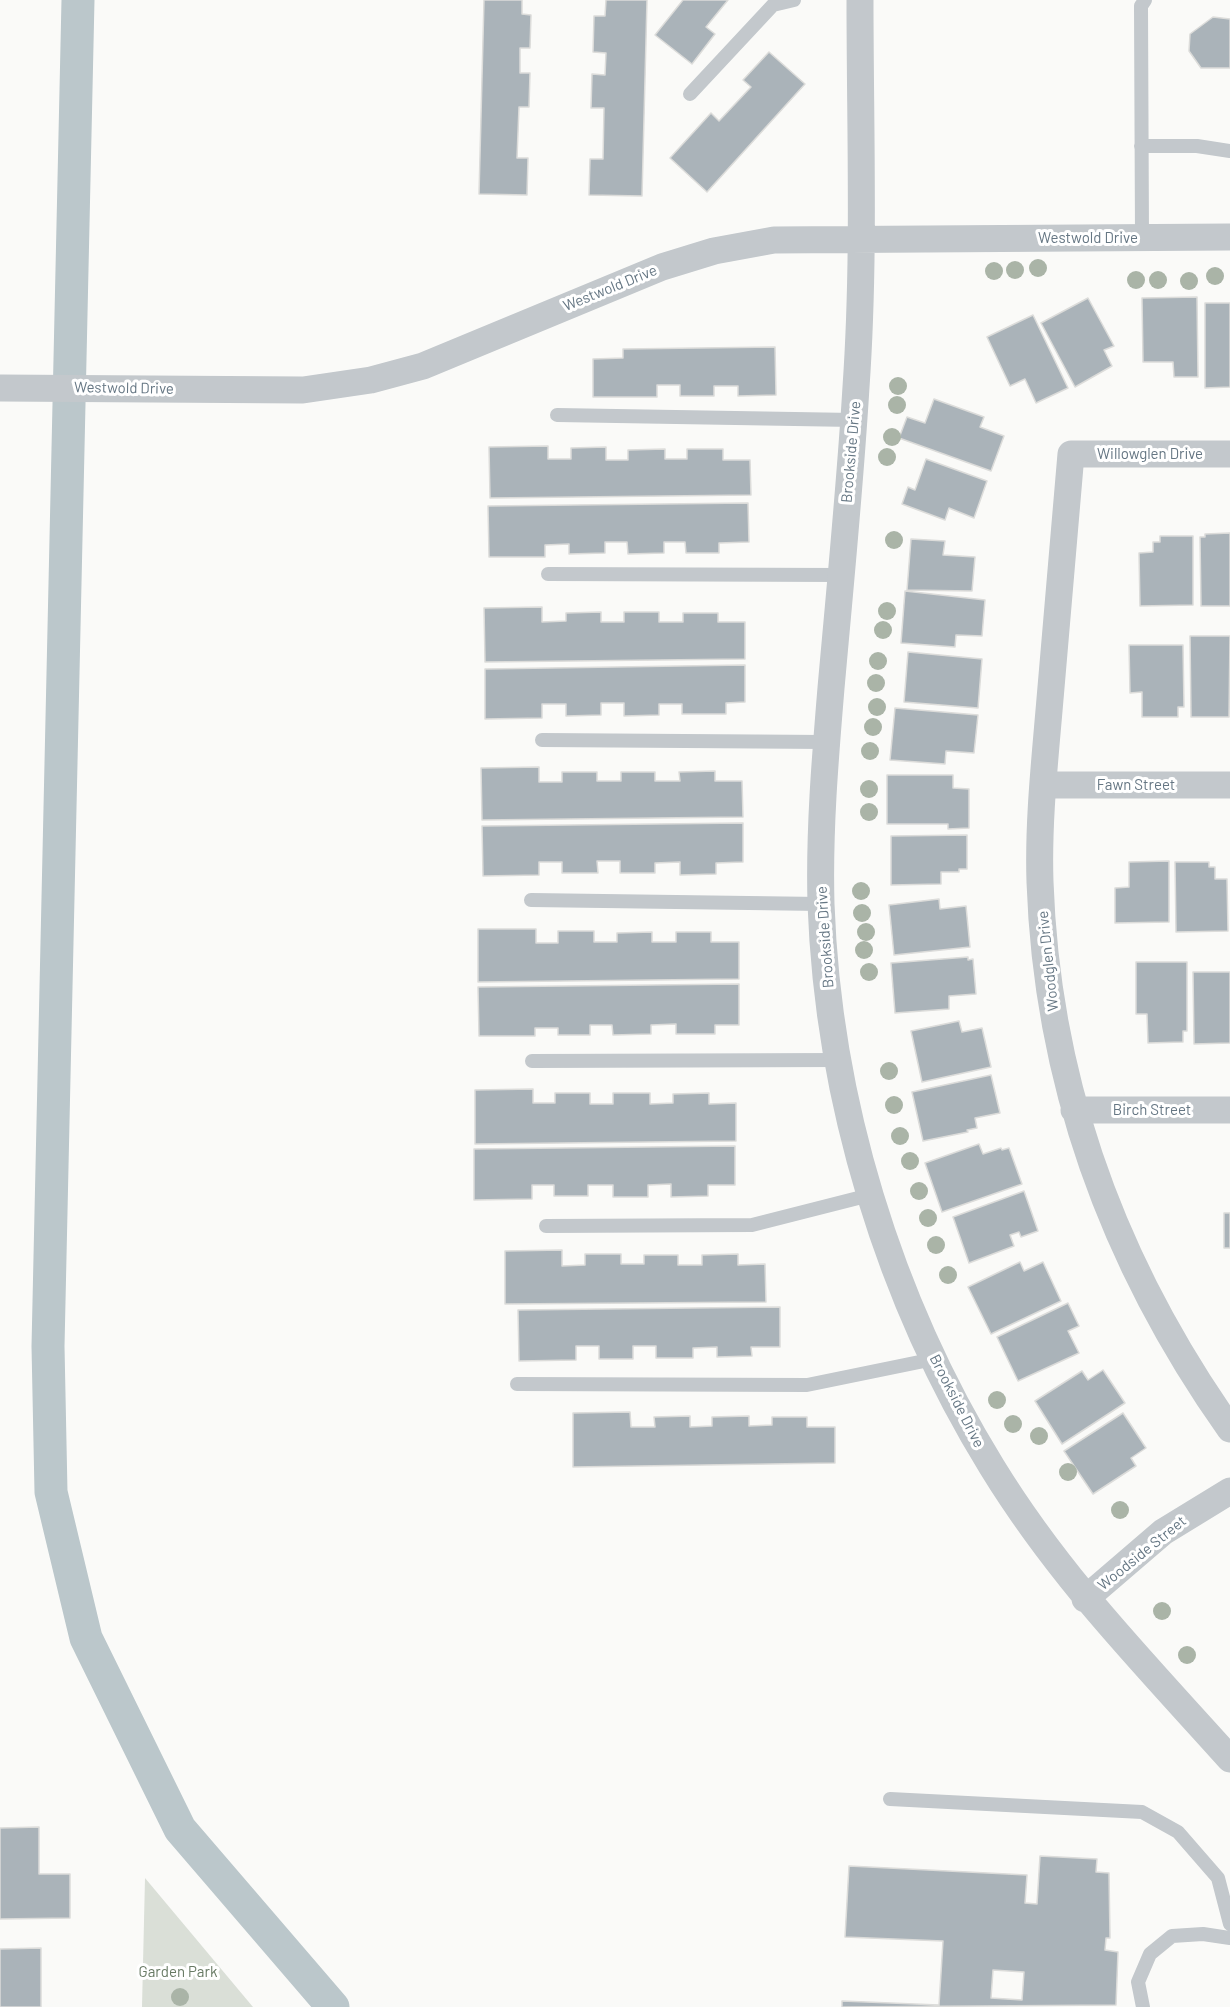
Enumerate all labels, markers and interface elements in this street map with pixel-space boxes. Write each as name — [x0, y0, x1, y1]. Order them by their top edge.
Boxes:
street label: Westwold Drive — [1038, 229, 1138, 247]
street label: Westwold Drive — [560, 261, 660, 315]
street label: Westwold Drive — [74, 378, 174, 398]
street label: Brookside Drive — [838, 400, 864, 504]
street label: Willowglen Drive — [1097, 445, 1203, 463]
street label: Fawn Street — [1097, 776, 1175, 794]
street label: Brookside Drive — [812, 885, 838, 989]
street label: Woodglen Drive — [1034, 910, 1062, 1012]
street label: Birch Street — [1113, 1101, 1191, 1119]
street label: Brookside Drive — [926, 1351, 988, 1451]
street label: Woodside Street — [1094, 1512, 1190, 1594]
park label: Garden Park — [139, 1963, 217, 1981]

